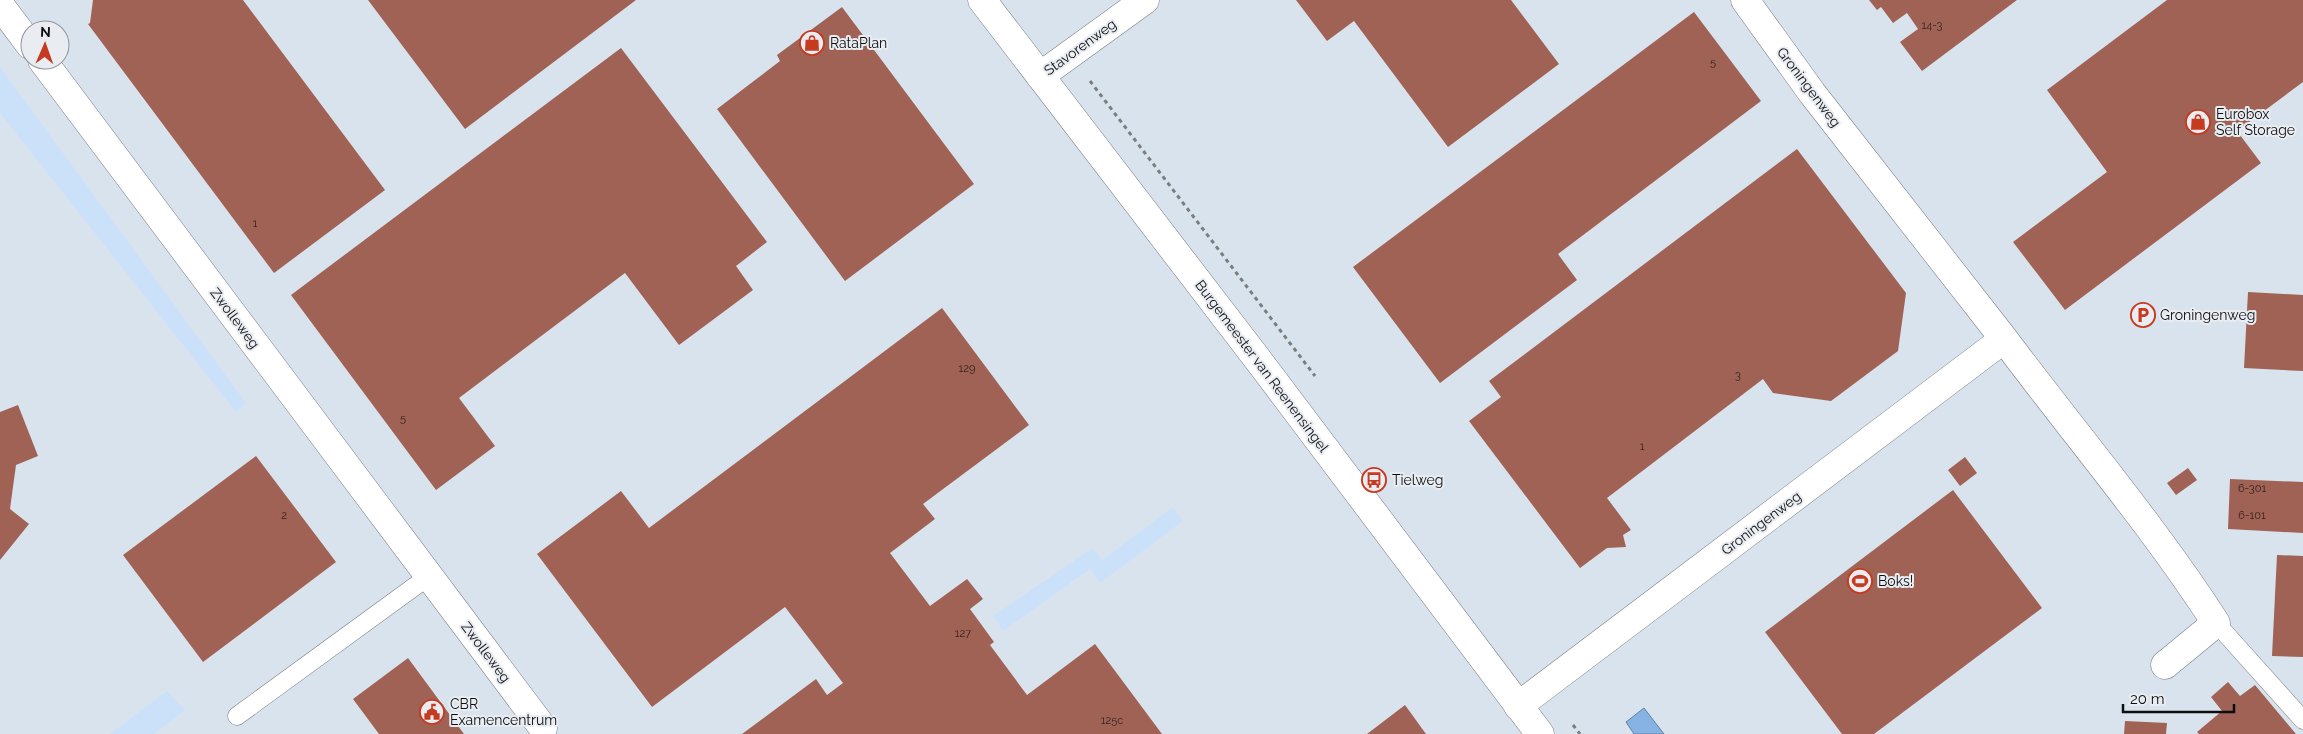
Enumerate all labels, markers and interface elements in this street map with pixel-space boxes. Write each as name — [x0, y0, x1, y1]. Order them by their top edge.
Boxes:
street label: Stavorenweg — [1041, 16, 1119, 78]
house number: 14-3 — [1922, 19, 1943, 32]
north arrow — [20, 20, 70, 70]
text: N — [40, 24, 51, 40]
shop icon: RataPlan — [799, 30, 825, 56]
place label: RataPlan — [830, 35, 887, 51]
street label: Groningenweg — [1774, 44, 1844, 130]
house number: 5 — [1710, 56, 1716, 69]
place label: Eurobox Self Storage — [2216, 106, 2295, 138]
shop icon: Eurobox Self Storage — [2185, 109, 2211, 135]
house number: 1 — [253, 217, 258, 230]
street label: Burgemeester van Reenensingel — [1192, 277, 1332, 455]
street label: Zwolleweg — [207, 285, 263, 351]
parking icon: Groningenweg — [2130, 302, 2156, 328]
place label: Groningenweg — [2160, 307, 2255, 323]
house number: 129 — [959, 362, 975, 375]
house number: 3 — [1735, 369, 1741, 382]
house number: 5 — [400, 412, 406, 425]
house number: 1 — [1640, 440, 1645, 453]
bus stop icon: Tielweg — [1361, 467, 1387, 493]
place label: Tielweg — [1392, 472, 1443, 488]
house number: 6-301 — [2238, 482, 2266, 495]
street label: Groningenweg — [1718, 488, 1804, 558]
house number: 2 — [281, 509, 287, 522]
house number: 6-101 — [2238, 509, 2266, 522]
sports icon: Boks! — [1847, 568, 1873, 594]
place label: Boks! — [1878, 573, 1913, 589]
street label: Zwolleweg — [458, 619, 514, 685]
house number: 127 — [955, 627, 971, 640]
scale bar — [2123, 682, 2234, 714]
text: 20 m — [2130, 690, 2165, 708]
place label: CBR Examencentrum — [450, 696, 557, 728]
public building icon: CBR Examencentrum — [419, 699, 445, 725]
house number: 125c — [1101, 714, 1123, 727]

